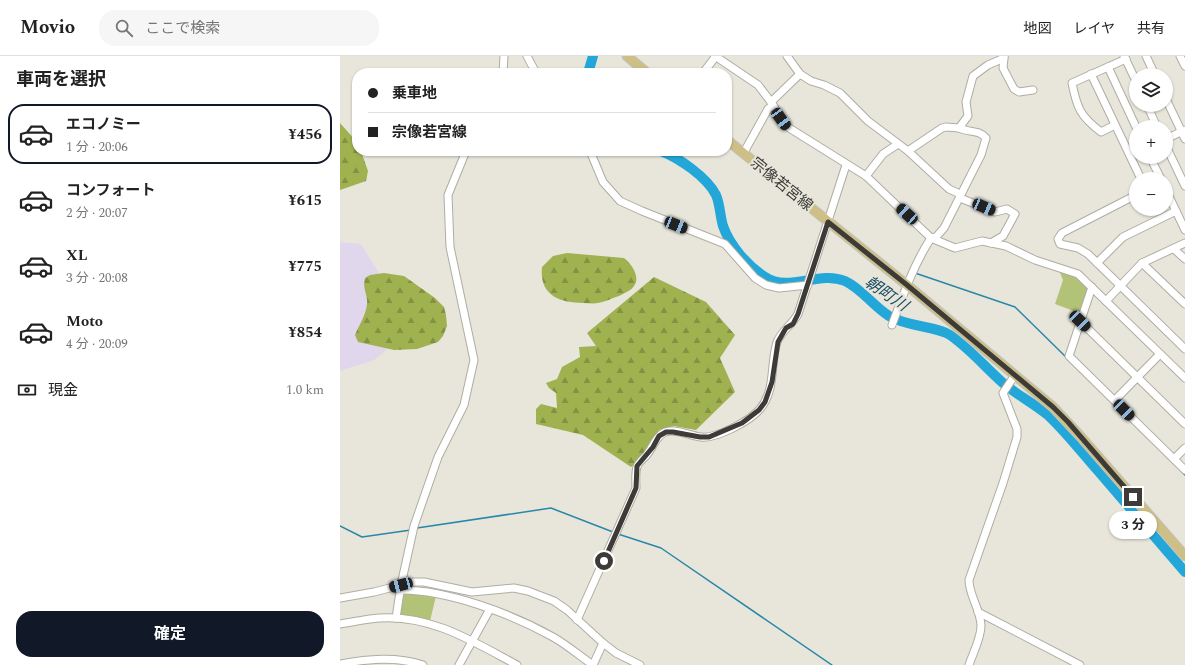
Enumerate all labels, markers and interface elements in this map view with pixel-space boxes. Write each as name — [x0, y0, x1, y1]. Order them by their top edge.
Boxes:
search box — [99, 10, 379, 46]
text: Movio — [20, 13, 75, 42]
icon: search — [113, 17, 135, 39]
text: ここで検索 — [145, 17, 220, 40]
text: 地図 — [1023, 18, 1051, 39]
text: レイヤ — [1073, 18, 1115, 39]
text: 共有 — [1137, 18, 1165, 39]
text: 車両を選択 — [16, 66, 106, 93]
map controls — [1129, 68, 1173, 216]
button: layers — [1129, 68, 1173, 112]
text: 乗車地 — [392, 82, 437, 105]
car — [769, 106, 793, 132]
text: エコノミー — [66, 113, 141, 136]
icon: car — [18, 116, 54, 152]
button: + — [1129, 120, 1173, 164]
text: 宗像若宮線 — [392, 121, 467, 144]
text: ¥456 — [288, 123, 322, 146]
text: 1 分 · 20:06 — [66, 137, 128, 157]
street label: 宗像若宮線 — [745, 152, 818, 217]
button: − — [1129, 172, 1173, 216]
text: コンフォート — [66, 179, 156, 202]
icon: car — [18, 182, 54, 218]
text: ¥615 — [288, 189, 322, 212]
car — [971, 197, 997, 217]
car — [894, 202, 920, 226]
text: 2 分 · 20:07 — [66, 203, 128, 223]
car — [663, 215, 689, 235]
text: XL — [66, 244, 87, 267]
icon: car — [18, 248, 54, 284]
text: ¥775 — [288, 255, 322, 278]
text: 3 分 · 20:08 — [66, 268, 128, 288]
water label: 朝町川 — [860, 270, 915, 318]
car — [1067, 308, 1093, 334]
text: Moto — [66, 310, 103, 333]
icon: car — [18, 314, 54, 350]
text: ¥854 — [288, 321, 322, 344]
text: 4 分 · 20:09 — [66, 334, 128, 354]
icon: cash — [16, 379, 38, 401]
text: 現金 — [48, 379, 78, 402]
text: 1.0 km — [286, 380, 324, 400]
car — [1111, 397, 1137, 423]
route end — [1124, 488, 1142, 506]
callout: 3 分 — [1109, 511, 1157, 539]
text: 3 分 — [1121, 515, 1145, 535]
route start — [595, 552, 613, 570]
car — [388, 576, 414, 594]
button: 確定 — [16, 611, 324, 657]

